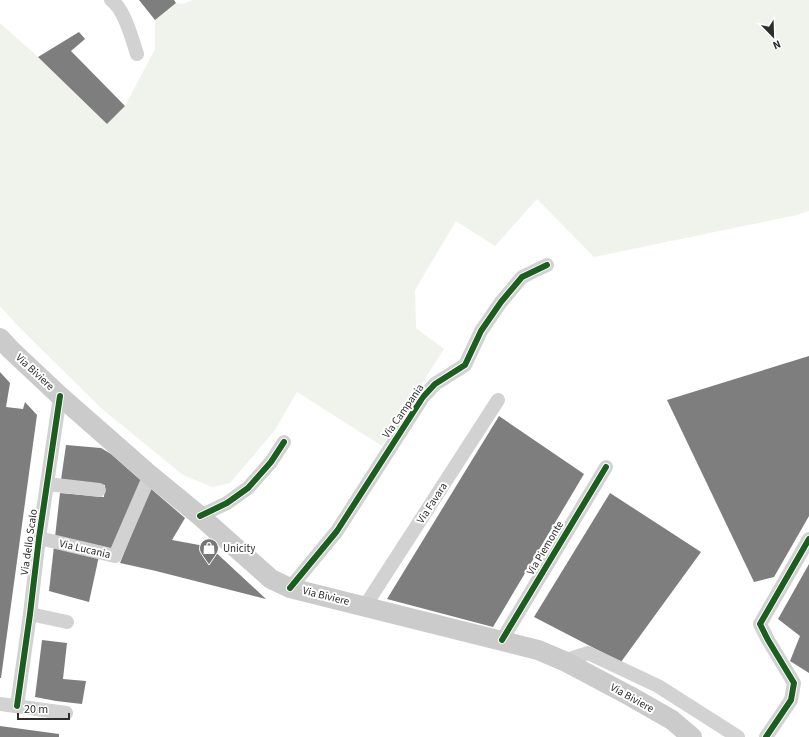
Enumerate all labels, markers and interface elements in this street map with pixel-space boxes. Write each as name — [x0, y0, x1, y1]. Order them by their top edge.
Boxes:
north arrow — [753, 16, 793, 56]
text: N — [770, 36, 783, 53]
street label: Via Biviere — [12, 350, 58, 394]
street label: Via Campania — [379, 381, 427, 441]
street label: Via Favara — [413, 480, 451, 526]
street label: Via dello Scalo — [17, 508, 41, 576]
street label: Via Piemonte — [523, 518, 567, 578]
street label: Via Lucania — [58, 536, 112, 562]
shop icon: Unicity — [198, 537, 220, 565]
place label: Unicity — [223, 541, 255, 556]
street label: Via Biviere — [301, 583, 352, 609]
street label: Via Biviere — [607, 680, 657, 716]
scale bar — [18, 695, 69, 721]
text: 20 m — [24, 701, 48, 718]

